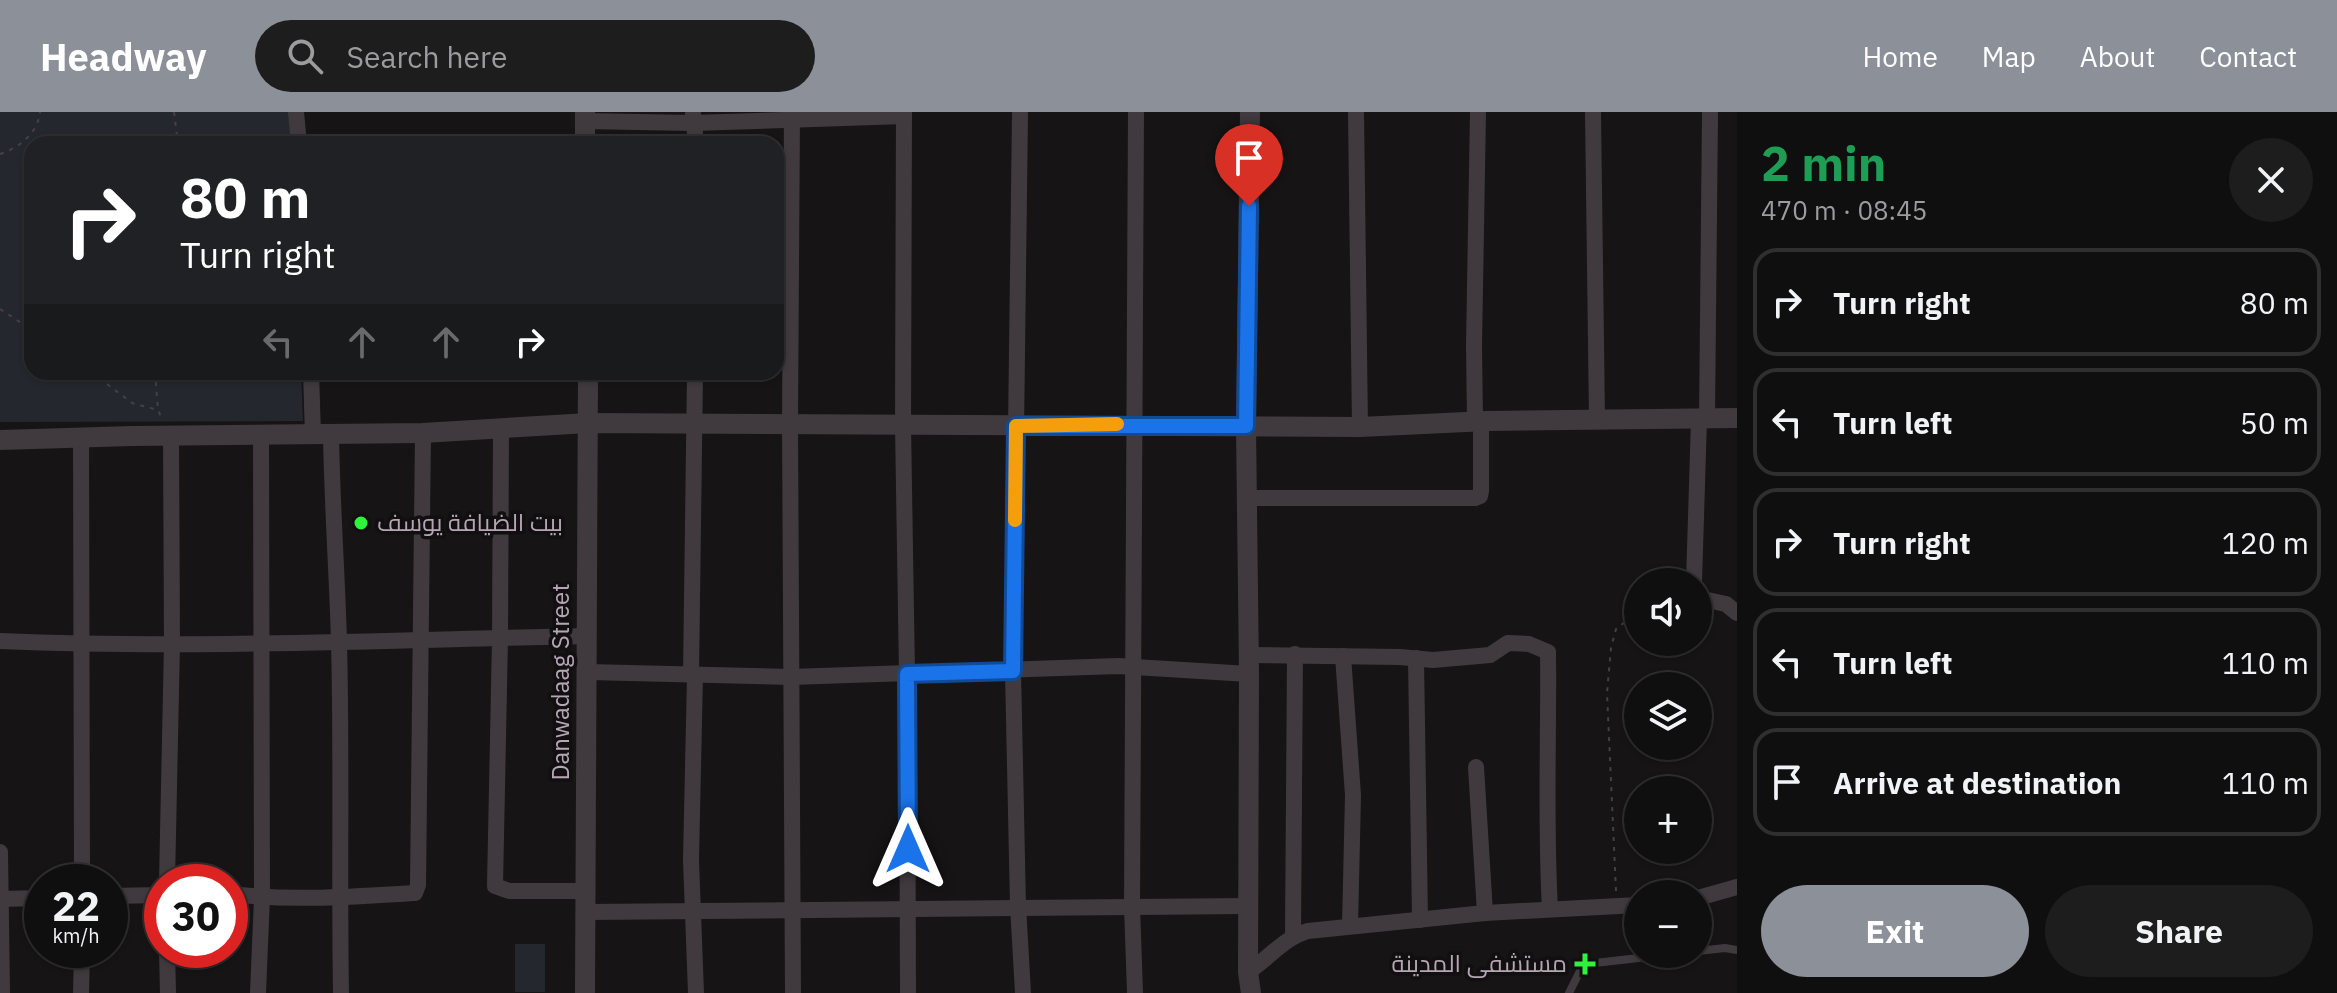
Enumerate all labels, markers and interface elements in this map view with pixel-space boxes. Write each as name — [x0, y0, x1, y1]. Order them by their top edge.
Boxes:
search box — [255, 20, 815, 92]
text: Headway — [40, 32, 207, 81]
icon: search — [283, 34, 327, 78]
text: Search here — [347, 37, 507, 76]
text: Home — [1862, 38, 1938, 75]
text: Map — [1982, 38, 2036, 75]
text: About — [2080, 38, 2155, 75]
text: Contact — [2199, 38, 2297, 75]
pin — [1215, 124, 1283, 206]
text: 2 min — [1761, 132, 1886, 194]
icon: arrive — [1227, 136, 1271, 180]
button: close — [2229, 138, 2313, 222]
text: 80 m — [180, 161, 310, 233]
icon: right — [48, 168, 152, 272]
text: 470 m · 08:45 — [1761, 193, 1927, 227]
text: Turn right — [180, 231, 336, 278]
icon: right — [1765, 280, 1809, 324]
text: Turn right — [1833, 283, 1971, 322]
text: 80 m — [2240, 283, 2309, 322]
icon: left — [256, 320, 300, 364]
icon: ahead — [340, 320, 384, 364]
icon: ahead — [424, 320, 468, 364]
icon: right — [508, 320, 552, 364]
icon: left — [1765, 400, 1809, 444]
text: Turn left — [1833, 403, 1952, 442]
text: 50 m — [2240, 403, 2309, 442]
place label: بيت الضيافة يوسف — [377, 506, 563, 538]
marker: بيت الضيافة يوسف — [352, 514, 370, 532]
icon: right — [1765, 520, 1809, 564]
text: Turn right — [1833, 523, 1971, 562]
text: 120 m — [2222, 523, 2309, 562]
map controls — [1624, 568, 1712, 968]
button: sound — [1624, 568, 1712, 656]
street label: Danwadaag Street — [544, 583, 576, 781]
icon: left — [1765, 640, 1809, 684]
text: Turn left — [1833, 643, 1952, 682]
text: 110 m — [2222, 643, 2309, 682]
button: layers — [1624, 672, 1712, 760]
icon: arrive — [1765, 760, 1809, 804]
text: Arrive at destination — [1833, 763, 2121, 802]
text: 110 m — [2222, 763, 2309, 802]
button: + — [1624, 776, 1712, 864]
position arrow — [866, 807, 950, 891]
speed limit sign: 30 — [144, 864, 248, 968]
text: 22 — [52, 880, 100, 932]
button: − — [1624, 880, 1712, 968]
button: Exit — [1761, 885, 2029, 977]
button: Share — [2045, 885, 2313, 977]
text: km/h — [52, 922, 100, 949]
place label: مستشفى المدينة — [1392, 947, 1567, 979]
marker: مستشفى المدينة — [1574, 953, 1596, 975]

